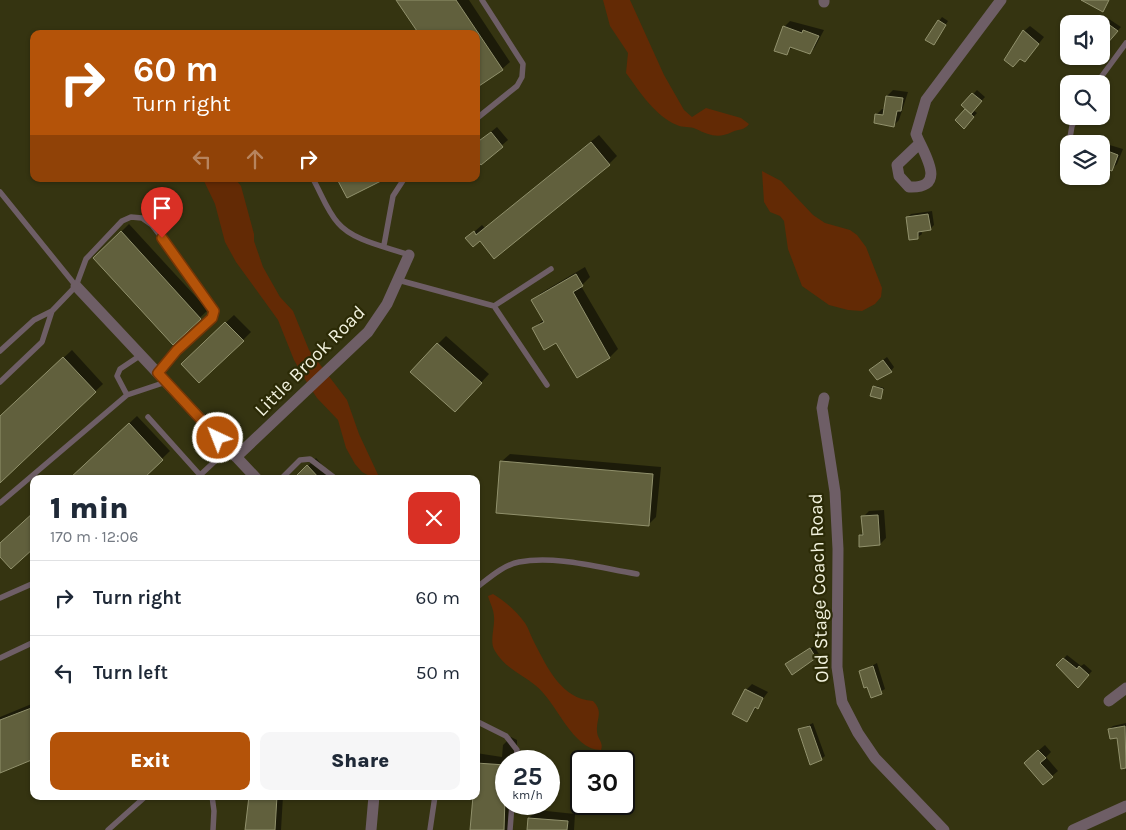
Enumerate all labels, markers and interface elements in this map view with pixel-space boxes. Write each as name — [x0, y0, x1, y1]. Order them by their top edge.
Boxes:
map controls — [1060, 15, 1110, 185]
button: sound — [1060, 15, 1110, 65]
text: 60 m — [133, 49, 218, 90]
icon: right — [50, 50, 115, 115]
button: search — [1060, 75, 1110, 125]
text: Turn right — [133, 91, 231, 117]
button: layers — [1060, 135, 1110, 185]
icon: left — [188, 145, 216, 173]
icon: ahead — [241, 145, 269, 173]
icon: right — [294, 145, 322, 173]
pin — [141, 187, 183, 238]
icon: arrive — [148, 194, 176, 222]
street label: Little Brook Road — [250, 301, 370, 421]
position arrow — [191, 411, 243, 463]
text: 1 min — [50, 490, 129, 526]
button: close — [408, 492, 460, 544]
street label: Old Stage Coach Road — [805, 493, 833, 683]
text: 170 m · 12:06 — [50, 527, 138, 546]
icon: right — [50, 584, 78, 612]
text: Turn right — [93, 587, 182, 609]
text: 60 m — [416, 587, 460, 609]
icon: left — [50, 659, 78, 687]
text: Turn left — [93, 662, 168, 684]
text: 50 m — [416, 662, 460, 684]
button: Exit — [50, 732, 250, 790]
button: Share — [260, 732, 460, 790]
speed limit sign: 30 — [570, 750, 635, 815]
text: 25 — [513, 762, 542, 791]
text: km/h — [512, 788, 543, 802]

